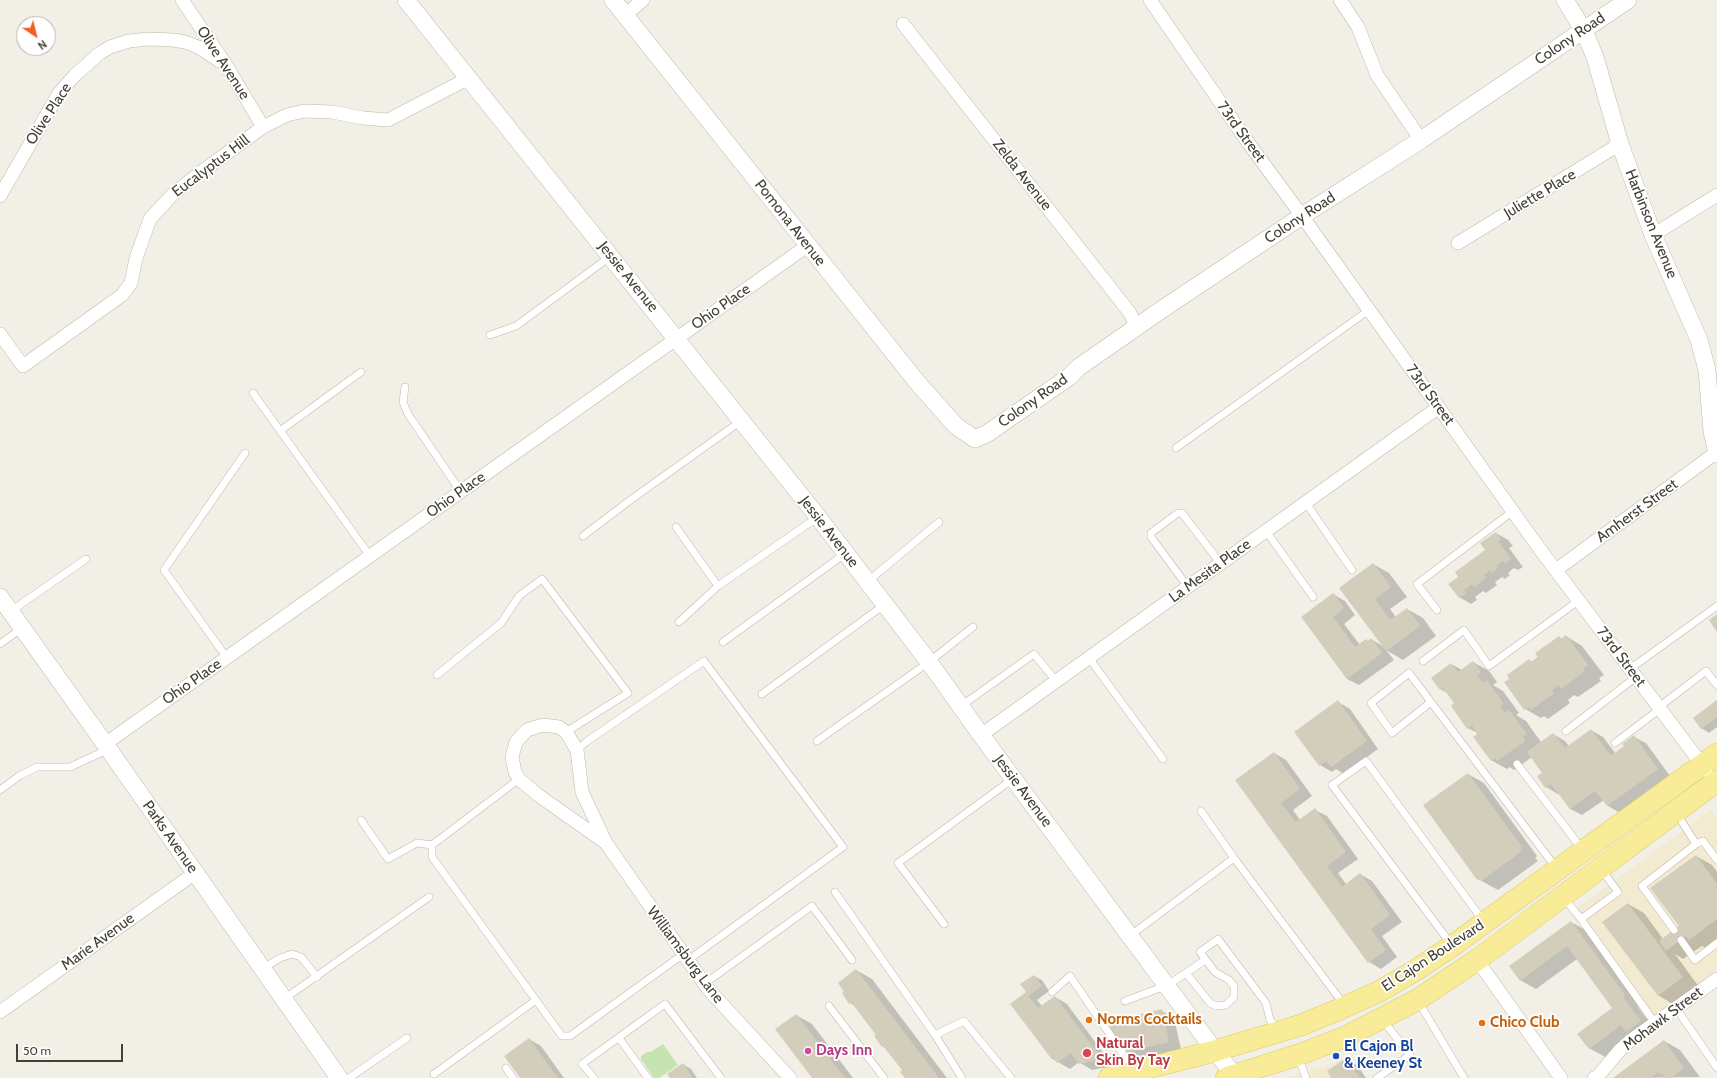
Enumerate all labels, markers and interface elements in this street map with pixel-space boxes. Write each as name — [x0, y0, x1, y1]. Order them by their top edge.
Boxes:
street label: Colony Road — [1532, 9, 1608, 69]
north arrow — [16, 16, 56, 56]
street label: Olive Avenue — [193, 23, 253, 103]
text: N — [35, 37, 50, 53]
street label: Olive Place — [22, 80, 76, 148]
street label: 73rd Street — [1213, 98, 1269, 166]
street label: Eucalyptus Hill — [169, 131, 253, 201]
street label: Zelda Avenue — [989, 136, 1055, 214]
street label: Juliette Place — [1501, 166, 1579, 222]
street label: Harbinson Avenue — [1621, 167, 1681, 281]
street label: Pomona Avenue — [751, 176, 829, 270]
street label: Colony Road — [1261, 188, 1339, 248]
street label: Jessie Avenue — [594, 238, 662, 316]
street label: Ohio Place — [688, 280, 754, 334]
street label: 73rd Street — [1402, 361, 1458, 429]
street label: Colony Road — [995, 370, 1071, 432]
street label: Ohio Place — [423, 468, 489, 522]
street label: Amherst Street — [1593, 475, 1681, 547]
street label: Jessie Avenue — [796, 493, 862, 571]
street label: La Mesita Place — [1166, 535, 1254, 607]
street label: 73rd Street — [1593, 623, 1649, 691]
street label: Ohio Place — [159, 655, 225, 709]
street label: Jessie Avenue — [990, 751, 1056, 831]
street label: Parks Avenue — [138, 797, 202, 877]
street label: Williamsburg Lane — [643, 903, 727, 1007]
street label: Marie Avenue — [58, 909, 138, 975]
street label: El Cajon Boulevard — [1378, 916, 1488, 996]
street label: Mohawk Street — [1620, 983, 1706, 1055]
place label: Norms Cocktails — [1097, 1011, 1202, 1029]
place label: Chico Club — [1490, 1014, 1560, 1032]
marker: Norms Cocktails — [1084, 1015, 1094, 1025]
marker: Chico Club — [1477, 1018, 1487, 1028]
place label: Natural Skin By Tay — [1096, 1035, 1170, 1070]
scale bar — [18, 1036, 125, 1062]
place label: El Cajon Bl & Keeney St — [1344, 1038, 1422, 1073]
place label: Days Inn — [816, 1042, 872, 1060]
text: 50 m — [23, 1043, 51, 1058]
marker: Days Inn — [803, 1046, 813, 1056]
marker: Natural Skin By Tay — [1081, 1047, 1093, 1059]
marker: El Cajon Bl & Keeney St — [1331, 1051, 1341, 1061]

